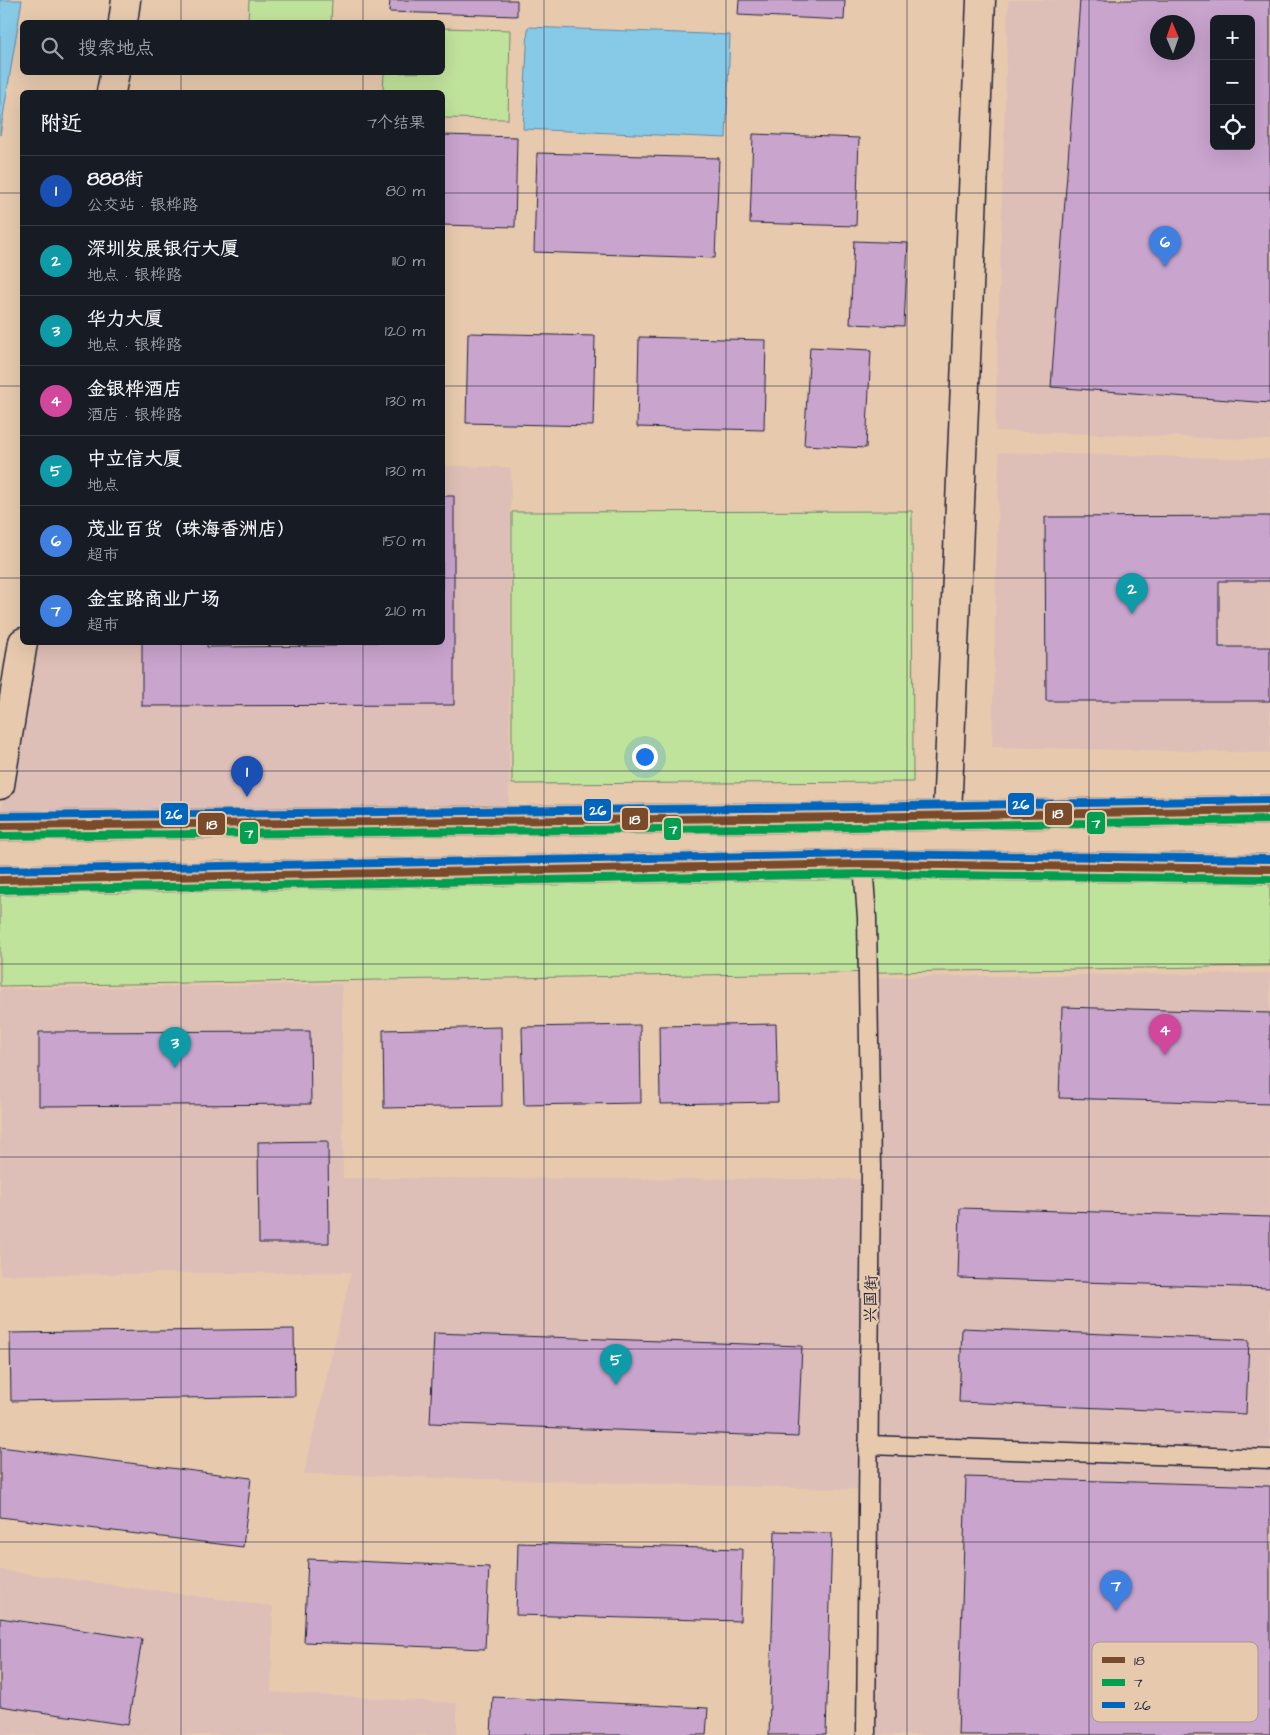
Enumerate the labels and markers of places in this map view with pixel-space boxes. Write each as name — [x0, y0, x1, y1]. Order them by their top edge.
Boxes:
pin: 6 — [1149, 226, 1181, 267]
pin: 2 — [1116, 573, 1148, 614]
pin: 1 — [231, 756, 263, 797]
pin: 4 — [1149, 1014, 1181, 1055]
pin: 3 — [159, 1027, 191, 1068]
pin: 5 — [600, 1344, 632, 1385]
pin: 7 — [1100, 1570, 1132, 1611]

